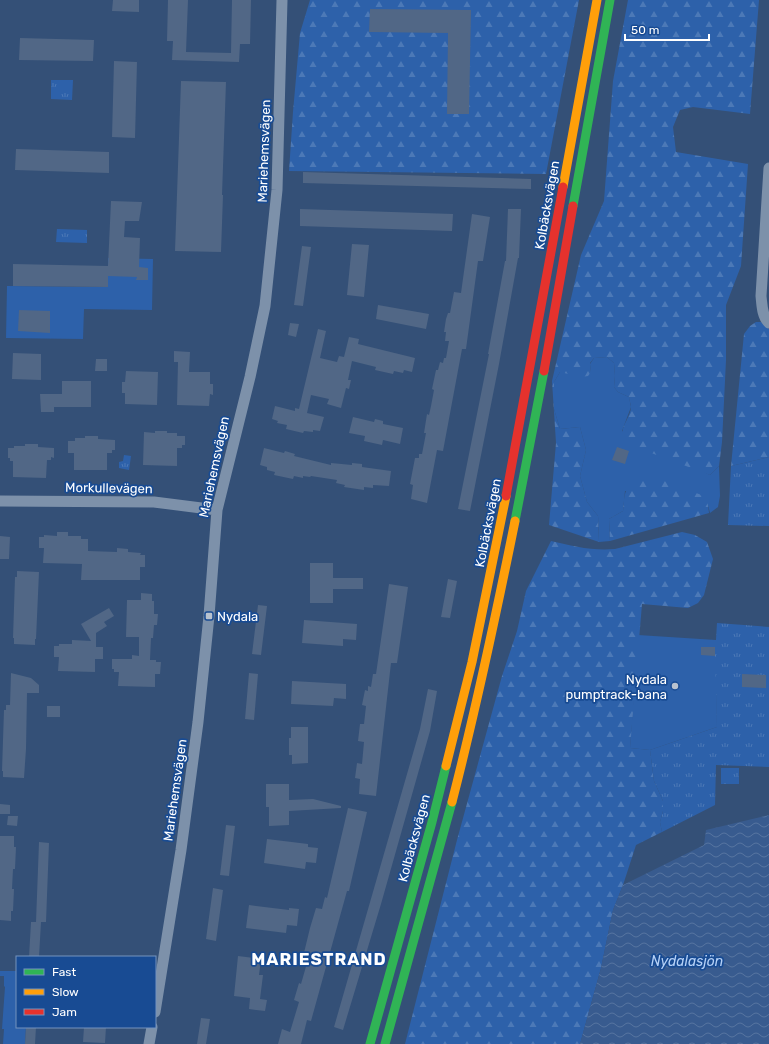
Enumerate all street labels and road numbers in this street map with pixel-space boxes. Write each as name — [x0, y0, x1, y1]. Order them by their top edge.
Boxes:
street label: Mariehemsvägen — [255, 99, 274, 203]
street label: Kolbäcksvägen — [532, 159, 563, 251]
street label: Mariehemsvägen — [196, 415, 233, 519]
street label: Kolbäcksvägen — [472, 477, 505, 569]
street label: Morkullevägen — [65, 480, 153, 497]
street label: Mariehemsvägen — [160, 738, 191, 842]
street label: Kolbäcksvägen — [395, 793, 434, 884]

